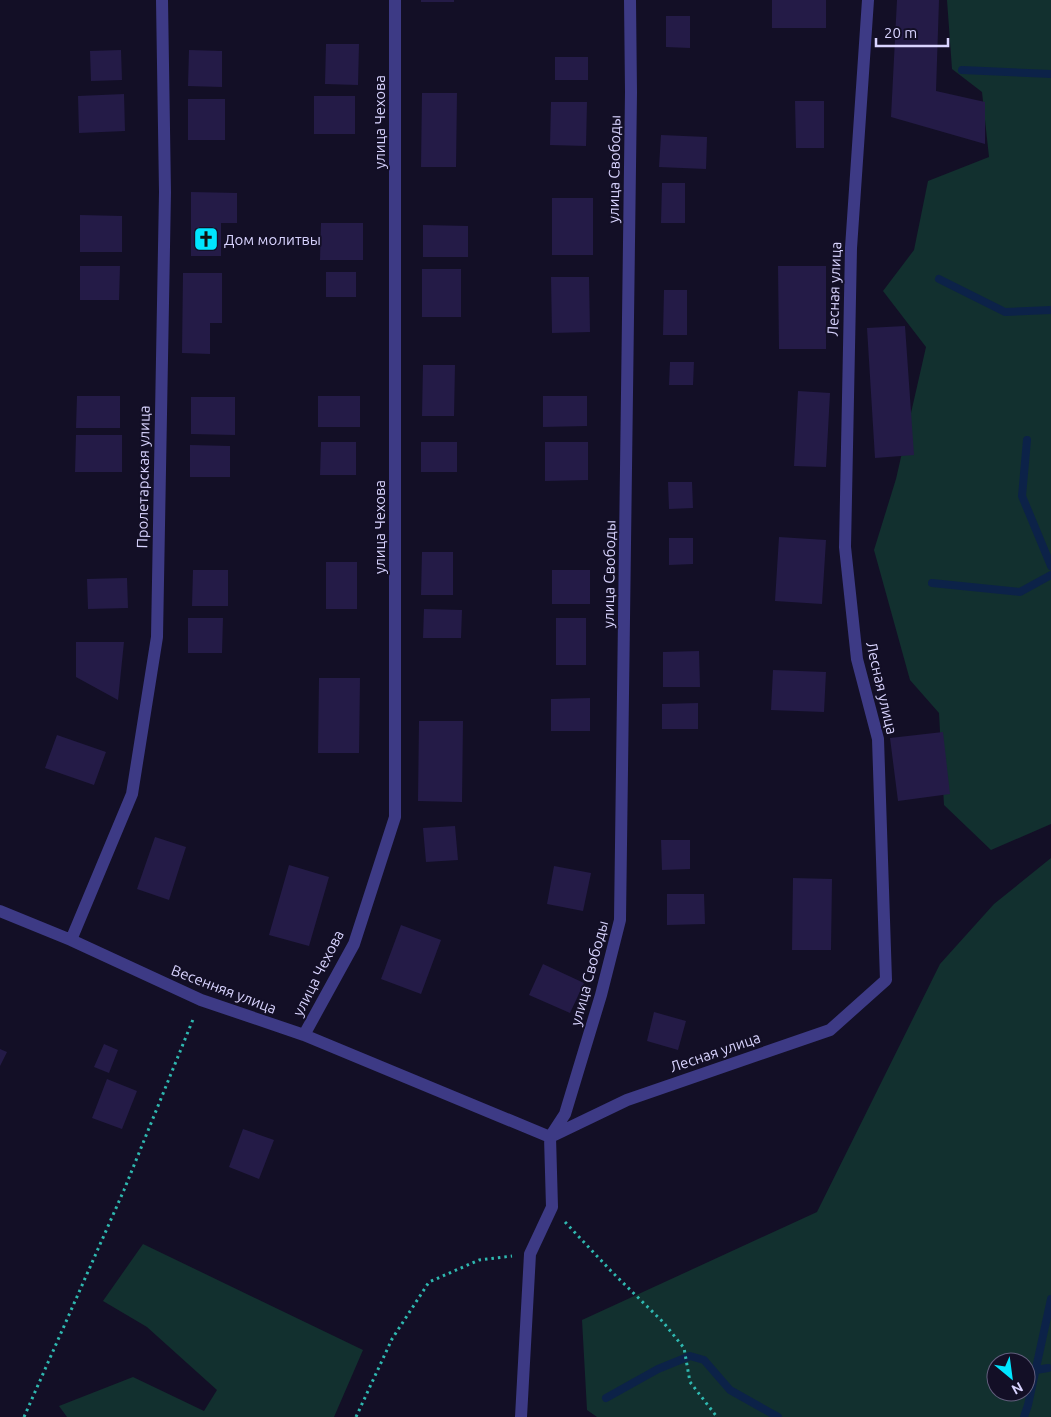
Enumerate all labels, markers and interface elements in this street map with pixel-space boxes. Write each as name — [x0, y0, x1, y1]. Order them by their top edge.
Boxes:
scale bar — [876, 15, 948, 47]
text: 20 m — [884, 24, 917, 41]
street label: улица Чехова — [371, 75, 388, 169]
street label: улица Свободы — [605, 115, 623, 223]
church icon: Дом молитвы — [193, 226, 219, 252]
place label: Дом молитвы — [224, 231, 321, 248]
street label: Лесная улица — [824, 241, 844, 337]
street label: Пролетарская улица — [133, 405, 153, 549]
street label: улица Чехова — [371, 480, 388, 574]
street label: улица Свободы — [600, 520, 618, 628]
street label: Лесная улица — [863, 640, 901, 736]
street label: улица Свободы — [567, 919, 611, 1027]
street label: улица Чехова — [289, 927, 347, 1019]
street label: Весенняя улица — [169, 961, 279, 1017]
street label: Лесная улица — [667, 1029, 763, 1075]
north arrow — [986, 1352, 1036, 1402]
text: N — [1009, 1379, 1026, 1398]

